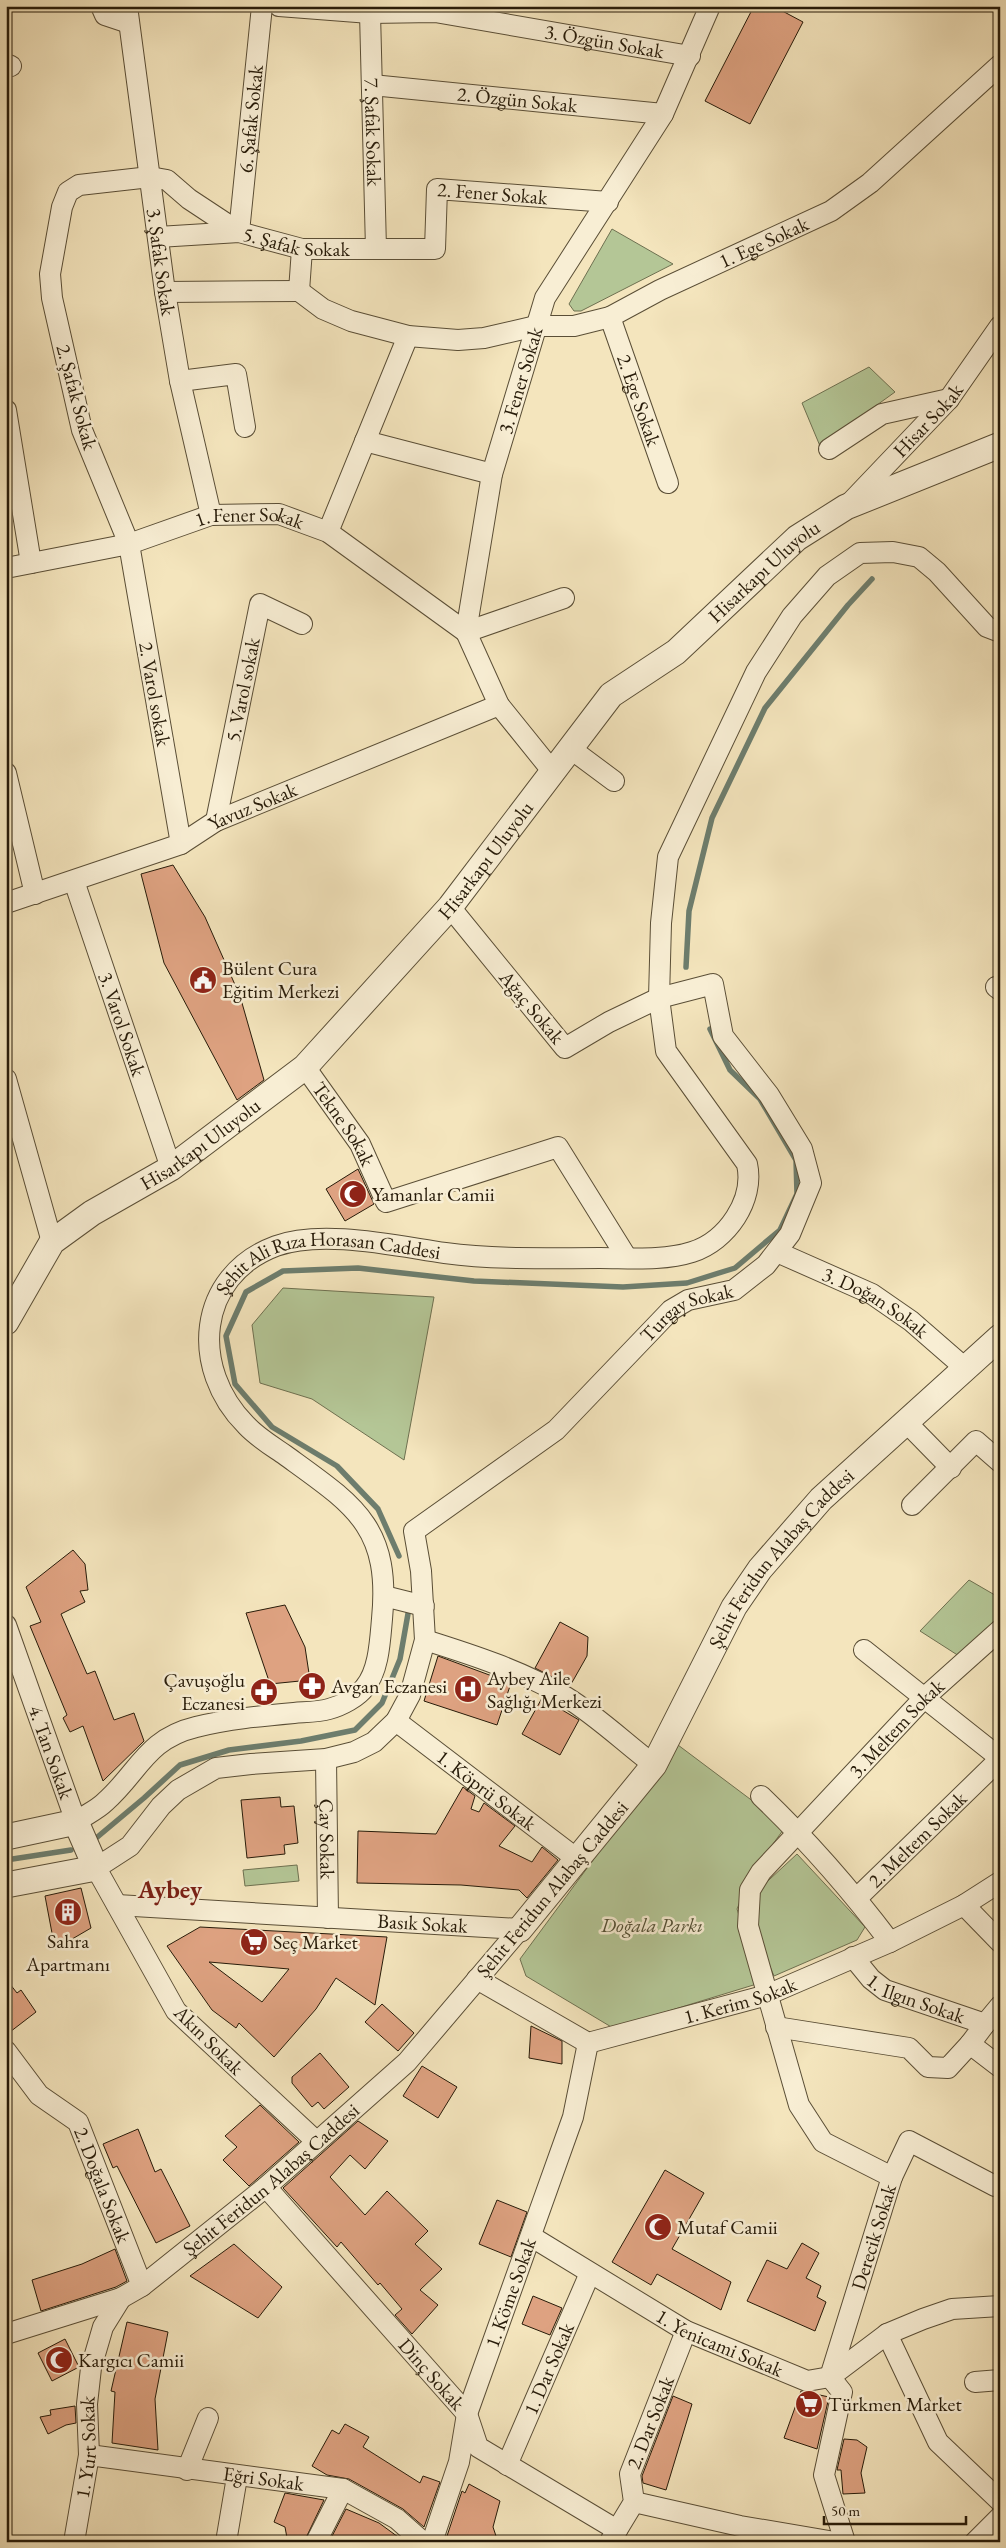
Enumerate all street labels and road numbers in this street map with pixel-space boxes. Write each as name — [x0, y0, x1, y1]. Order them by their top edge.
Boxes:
street label: 3. Özgün Sokak — [543, 18, 666, 64]
street label: 6. Şafak Sokak — [232, 63, 269, 174]
street label: 7. Şafak Sokak — [359, 77, 387, 187]
street label: 2. Özgün Sokak — [456, 81, 579, 118]
street label: 2. Fener Sokak — [436, 176, 549, 210]
street label: 3. Şafak Sokak — [141, 206, 182, 318]
street label: 1. Ege Sokak — [715, 210, 813, 274]
street label: 5. Şafak Sokak — [240, 221, 350, 262]
street label: 3. Fener Sokak — [492, 323, 549, 437]
street label: 2. Şafak Sokak — [50, 341, 104, 453]
street label: 2. Ege Sokak — [611, 351, 667, 450]
street label: Hisar Sokak — [887, 378, 969, 463]
street label: 1. Fener Sokak — [191, 501, 308, 535]
street label: Hisarkapı Uluyolu — [702, 514, 825, 628]
street label: 5. Varol sokak — [219, 635, 266, 744]
street label: 2. Varol sokak — [133, 640, 177, 749]
street label: Yavuz Sokak — [203, 776, 301, 836]
street label: Hisarkapı Uluyolu — [432, 795, 539, 925]
street label: Ağaç Sokak — [493, 964, 571, 1050]
street label: 3. Varol Sokak — [93, 969, 152, 1080]
street label: Tekne Sokak — [306, 1076, 381, 1171]
street label: Hisarkapı Uluyolu — [135, 1092, 266, 1196]
street label: Şehit Ali Rıza Horasan Caddesi — [209, 1226, 443, 1300]
street label: 3. Doğan Sokak — [818, 1261, 935, 1344]
street label: Turgay Sokak — [634, 1277, 736, 1348]
street label: Şehit Feridun Alabaş Caddesi — [702, 1462, 859, 1653]
street label: 3. Meltem Sokak — [843, 1673, 950, 1783]
street label: 4. Tan Sokak — [23, 1702, 80, 1803]
street label: 1. Köprü Sokak — [431, 1744, 542, 1837]
street label: 2. Meltem Sokak — [862, 1785, 973, 1893]
street label: Şehit Feridun Alabaş Caddesi — [470, 1795, 634, 1983]
street label: Çay Sokak — [314, 1799, 341, 1880]
street label: Basık Sokak — [377, 1908, 469, 1939]
street label: 1. Ilgın Sokak — [861, 1967, 969, 2029]
street label: 1. Kerim Sokak — [681, 1971, 801, 2030]
street label: Akın Sokak — [168, 1999, 250, 2081]
street label: Şehit Feridun Alabaş Caddesi — [177, 2097, 365, 2262]
street label: 2. Doğala Sokak — [68, 2123, 137, 2247]
street label: Derecik Sokak — [845, 2180, 902, 2293]
street label: 1. Köme Sokak — [479, 2234, 542, 2351]
street label: 1. Yenicami Sokak — [651, 2303, 788, 2383]
street label: 1. Dar Sokak — [517, 2318, 580, 2419]
street label: Dinç Sokak — [393, 2332, 471, 2416]
street label: 2. Dar Sokak — [620, 2372, 680, 2473]
street label: 1. Yurt Sokak — [69, 2394, 102, 2500]
street label: Eğri Sokak — [221, 2460, 306, 2497]

